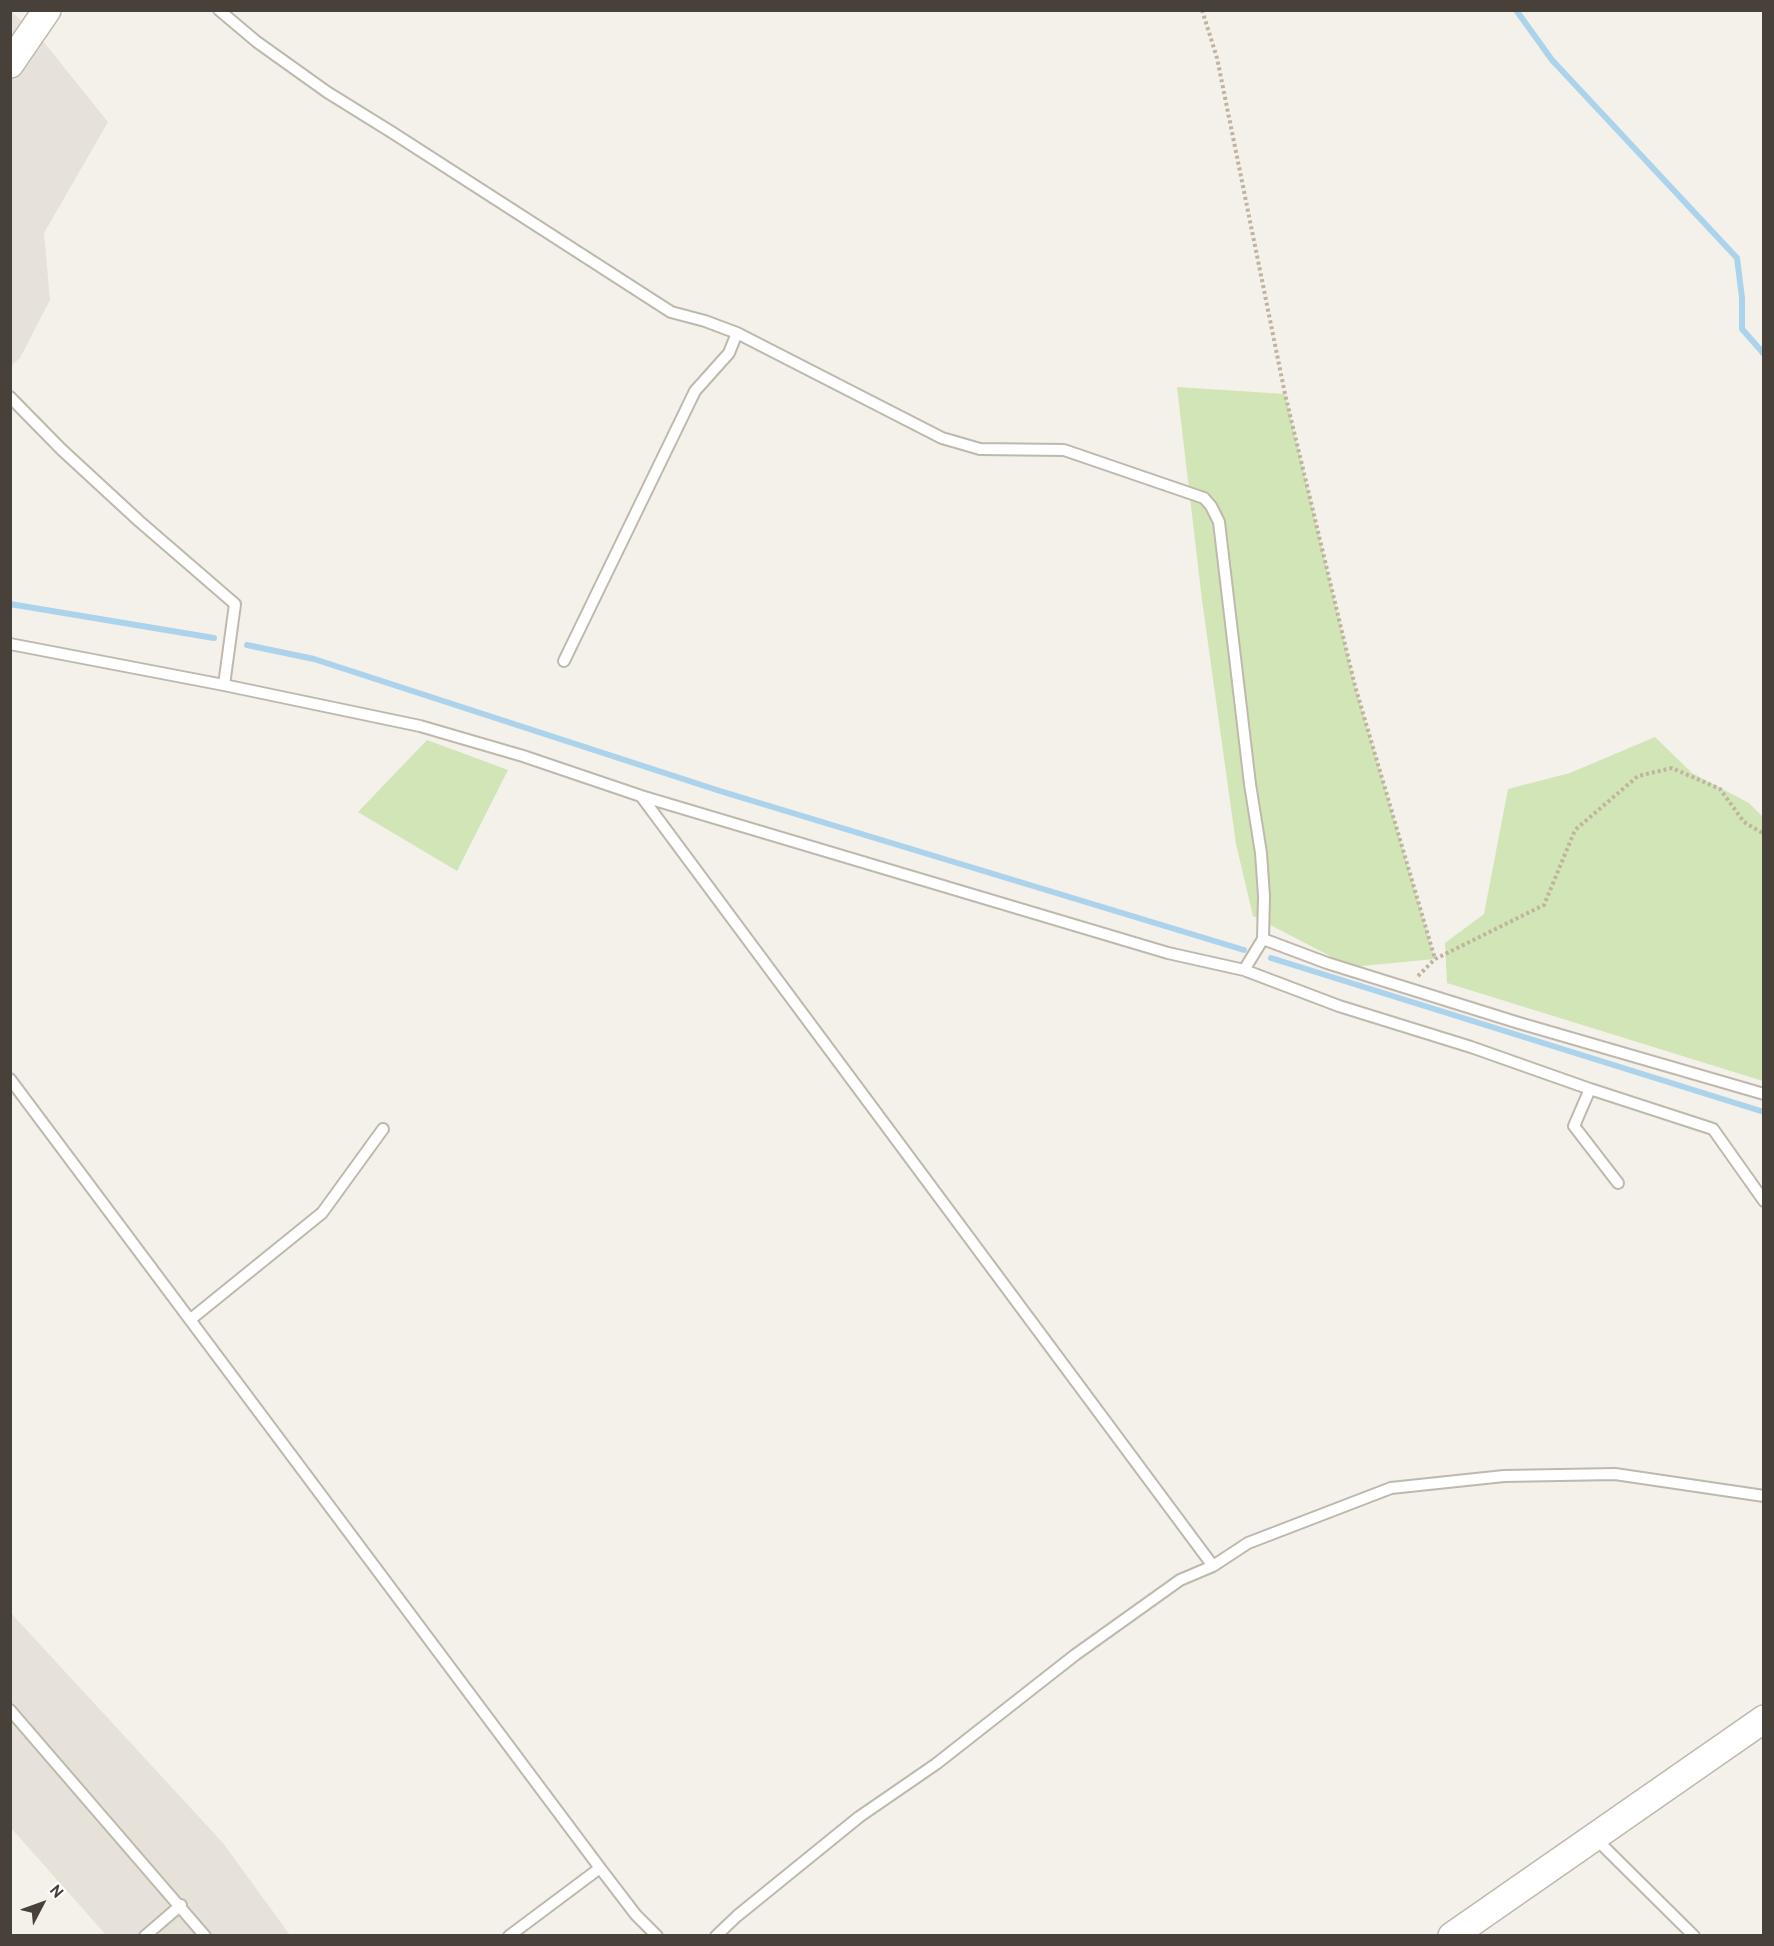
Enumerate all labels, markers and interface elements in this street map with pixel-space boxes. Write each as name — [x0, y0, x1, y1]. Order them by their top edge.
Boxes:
north arrow — [12, 1874, 72, 1934]
text: N — [44, 1881, 67, 1903]

